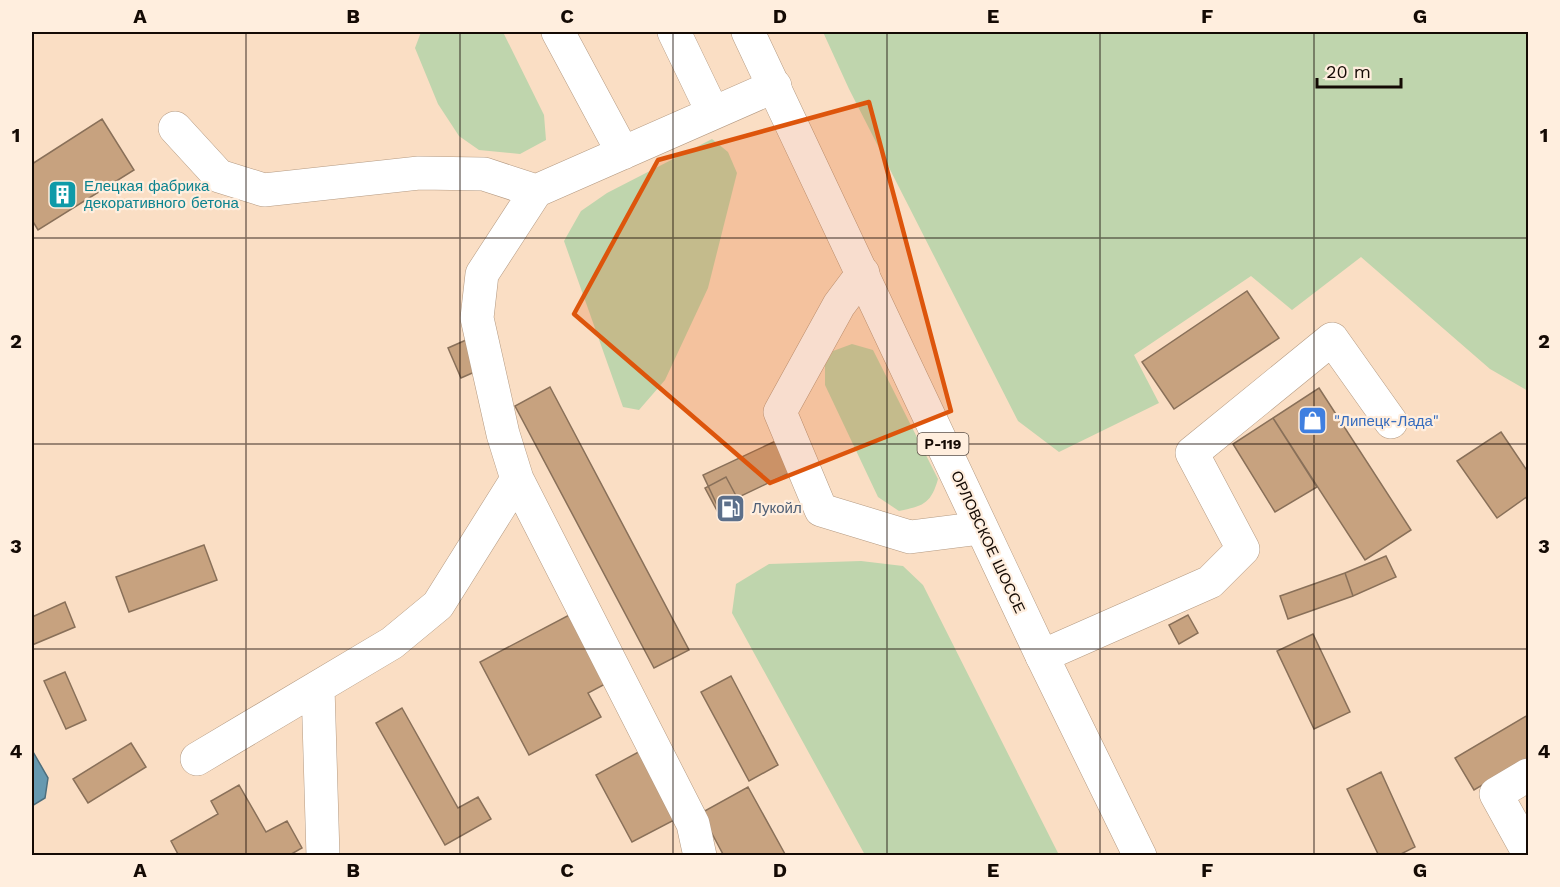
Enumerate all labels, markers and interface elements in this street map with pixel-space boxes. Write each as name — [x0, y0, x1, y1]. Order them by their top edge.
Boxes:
text: A — [133, 4, 147, 28]
text: B — [346, 4, 360, 28]
text: C — [560, 4, 574, 28]
text: D — [773, 4, 787, 28]
text: E — [987, 4, 999, 28]
text: F — [1201, 4, 1213, 28]
text: G — [1413, 4, 1427, 28]
scale bar — [1317, 51, 1401, 89]
text: 20 m — [1326, 61, 1371, 82]
text: 1 — [12, 123, 20, 147]
text: 1 — [1540, 123, 1548, 147]
place label: Елецкая фабрика декоративного бетона — [84, 177, 240, 212]
building icon: Елецкая фабрика декоративного бетона — [47, 179, 79, 211]
text: 2 — [10, 329, 22, 353]
text: 2 — [1538, 329, 1550, 353]
shop icon: "Липецк-Лада" — [1297, 405, 1329, 437]
place label: "Липецк-Лада" — [1334, 412, 1439, 430]
road number: Р-119 — [918, 433, 968, 455]
street label: ОРЛОВСКОЕ ШОССЕ — [947, 468, 1029, 616]
fuel station icon: Лукойл — [715, 492, 747, 524]
place label: Лукойл — [752, 499, 802, 517]
text: 3 — [10, 534, 22, 558]
text: 3 — [1538, 534, 1550, 558]
text: 4 — [10, 739, 23, 763]
text: 4 — [1538, 739, 1551, 763]
text: A — [133, 858, 147, 882]
text: B — [346, 858, 360, 882]
text: C — [560, 858, 574, 882]
text: D — [773, 858, 787, 882]
text: E — [987, 858, 999, 882]
text: F — [1201, 858, 1213, 882]
text: G — [1413, 858, 1427, 882]

